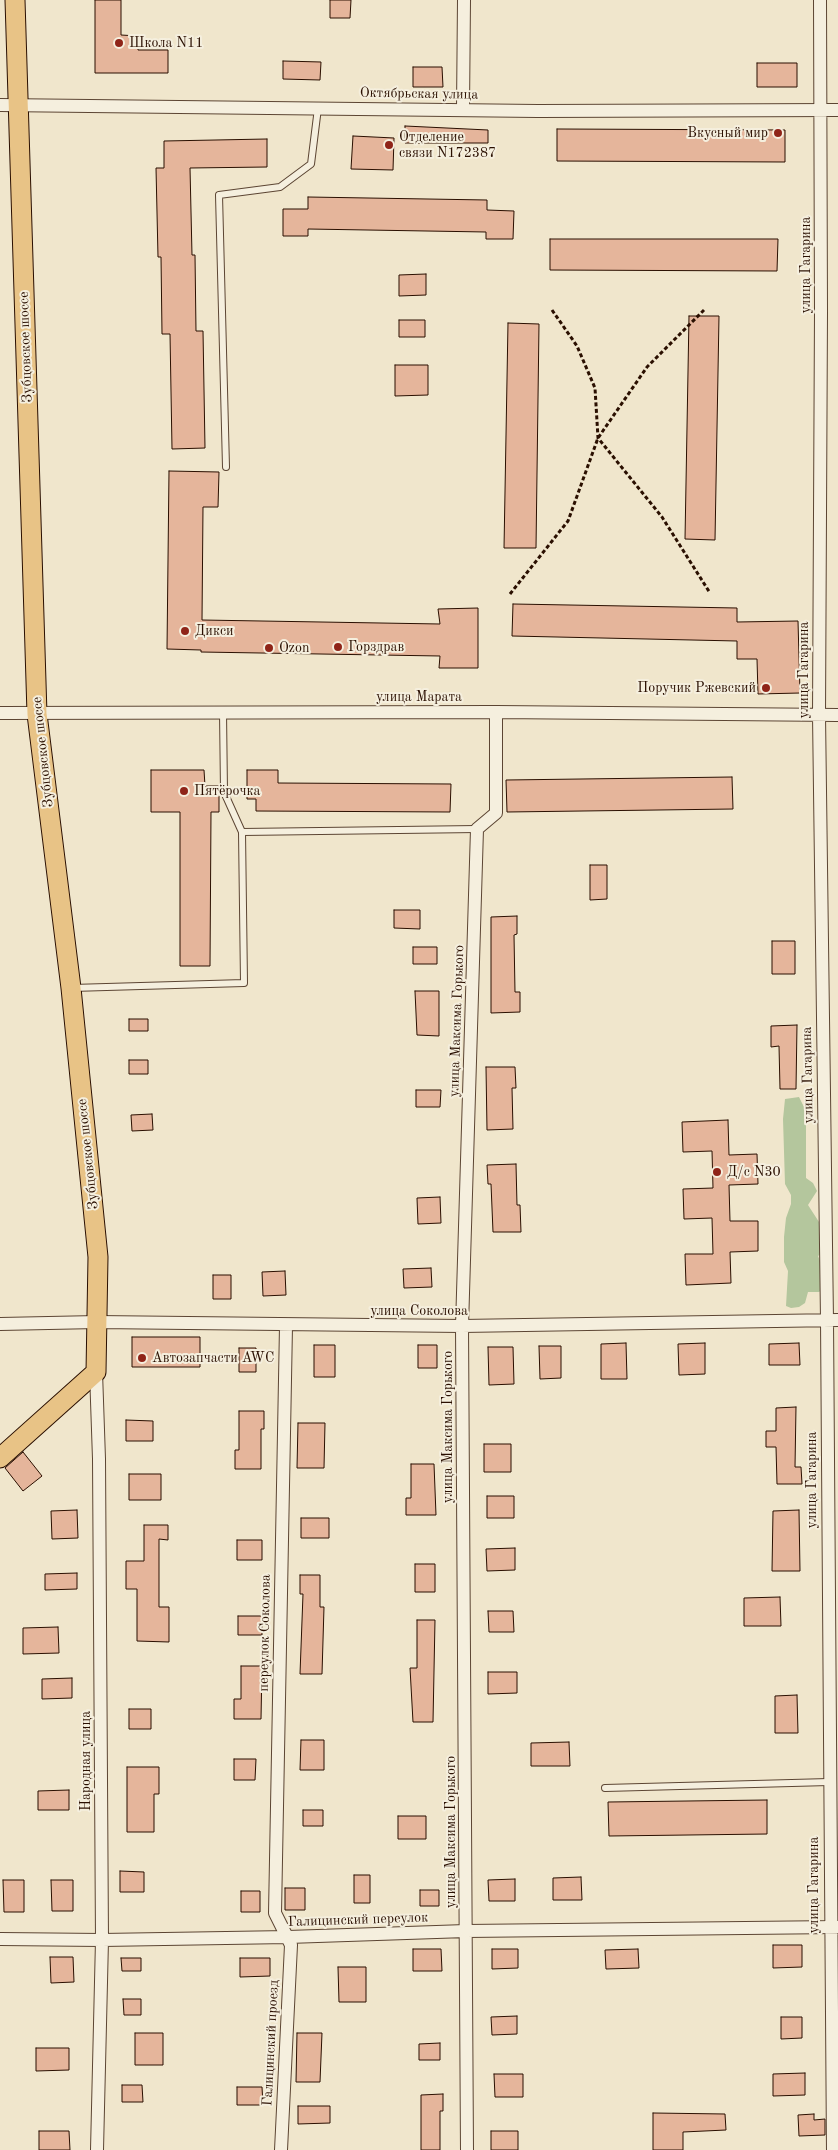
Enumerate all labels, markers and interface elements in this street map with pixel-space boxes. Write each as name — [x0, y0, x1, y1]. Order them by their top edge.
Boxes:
place label: Школа N11 — [129, 35, 203, 51]
marker: Школа N11 — [113, 37, 125, 49]
street label: Октябрьская улица — [360, 85, 478, 103]
place label: Вкусный мир — [687, 125, 768, 141]
marker: Вкусный мир — [772, 127, 784, 139]
place label: Отделение связи N172387 — [399, 129, 496, 162]
marker: Отделение связи N172387 — [383, 139, 395, 151]
street label: улица Гагарина — [798, 217, 814, 313]
street label: Зубцовское шоссе — [16, 291, 36, 403]
street label: улица Гагарина — [796, 622, 812, 718]
place label: Дикси — [195, 623, 234, 639]
marker: Дикси — [179, 625, 191, 637]
place label: Горздрав — [348, 639, 404, 655]
place label: Ozon — [279, 640, 309, 656]
marker: Горздрав — [332, 641, 344, 653]
marker: Ozon — [263, 642, 275, 654]
place label: Поручик Ржевский — [637, 680, 756, 696]
marker: Поручик Ржевский — [760, 682, 772, 694]
street label: улица Марата — [376, 689, 462, 705]
street label: Зубцовское шоссе — [29, 696, 57, 808]
place label: Пятёрочка — [194, 783, 260, 799]
marker: Пятёрочка — [178, 785, 190, 797]
street label: улица Максима Горького — [446, 945, 468, 1097]
street label: улица Гагарина — [799, 1026, 817, 1124]
street label: Зубцовское шоссе — [74, 1098, 102, 1210]
place label: Д/с N30 — [727, 1164, 781, 1180]
marker: Д/с N30 — [711, 1166, 723, 1178]
street label: улица Соколова — [370, 1303, 468, 1319]
place label: Автозапчасти AWC — [152, 1350, 274, 1366]
street label: улица Максима Горького — [440, 1351, 456, 1503]
marker: Автозапчасти AWC — [136, 1352, 148, 1364]
street label: улица Гагарина — [804, 1432, 820, 1528]
street label: переулок Соколова — [256, 1574, 274, 1692]
street label: Народная улица — [78, 1711, 94, 1811]
street label: улица Максима Горького — [443, 1756, 459, 1908]
street label: улица Гагарина — [806, 1837, 822, 1933]
street label: Галицинский переулок — [288, 1909, 428, 1931]
street label: Галицинский проезд — [259, 1980, 283, 2106]

